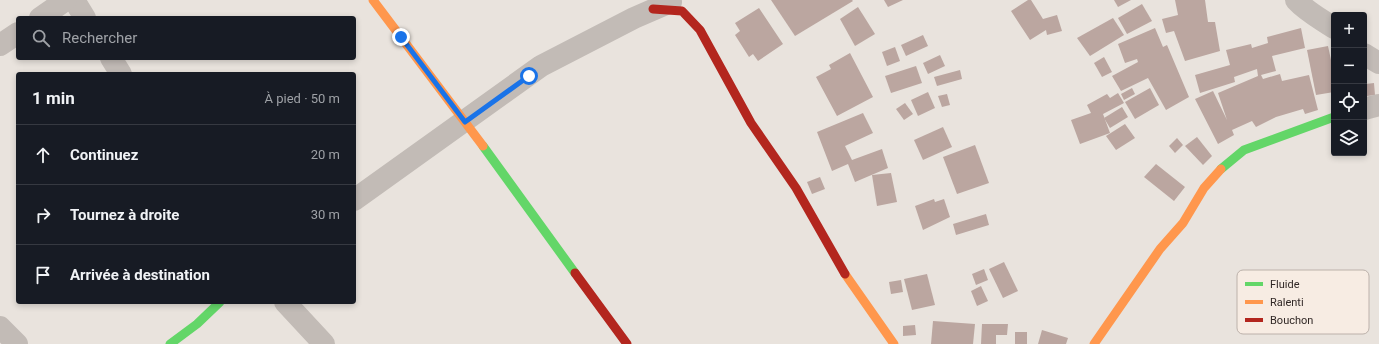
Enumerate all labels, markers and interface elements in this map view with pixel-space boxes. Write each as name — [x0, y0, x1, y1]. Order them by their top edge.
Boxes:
map controls — [1331, 12, 1367, 156]
button: + — [1331, 12, 1367, 48]
search box — [16, 16, 356, 60]
icon: search — [30, 27, 52, 49]
route end — [392, 28, 410, 46]
text: Rechercher — [62, 29, 137, 47]
button: − — [1331, 48, 1367, 84]
route start — [520, 67, 538, 85]
button: locate — [1331, 84, 1367, 120]
text: 1 min — [32, 88, 75, 108]
text: À pied · 50 m — [265, 91, 340, 106]
button: layers — [1331, 120, 1367, 156]
icon: ahead — [32, 144, 54, 166]
text: Continuez — [70, 146, 138, 164]
text: 20 m — [311, 147, 340, 162]
icon: right — [32, 204, 54, 226]
text: Tournez à droite — [70, 206, 179, 224]
text: 30 m — [311, 207, 340, 222]
icon: arrive — [32, 264, 54, 286]
text: Arrivée à destination — [70, 266, 210, 284]
legend — [1237, 270, 1369, 334]
text: Fluide — [1270, 278, 1300, 291]
text: Ralenti — [1270, 296, 1304, 309]
text: Bouchon — [1270, 314, 1313, 327]

